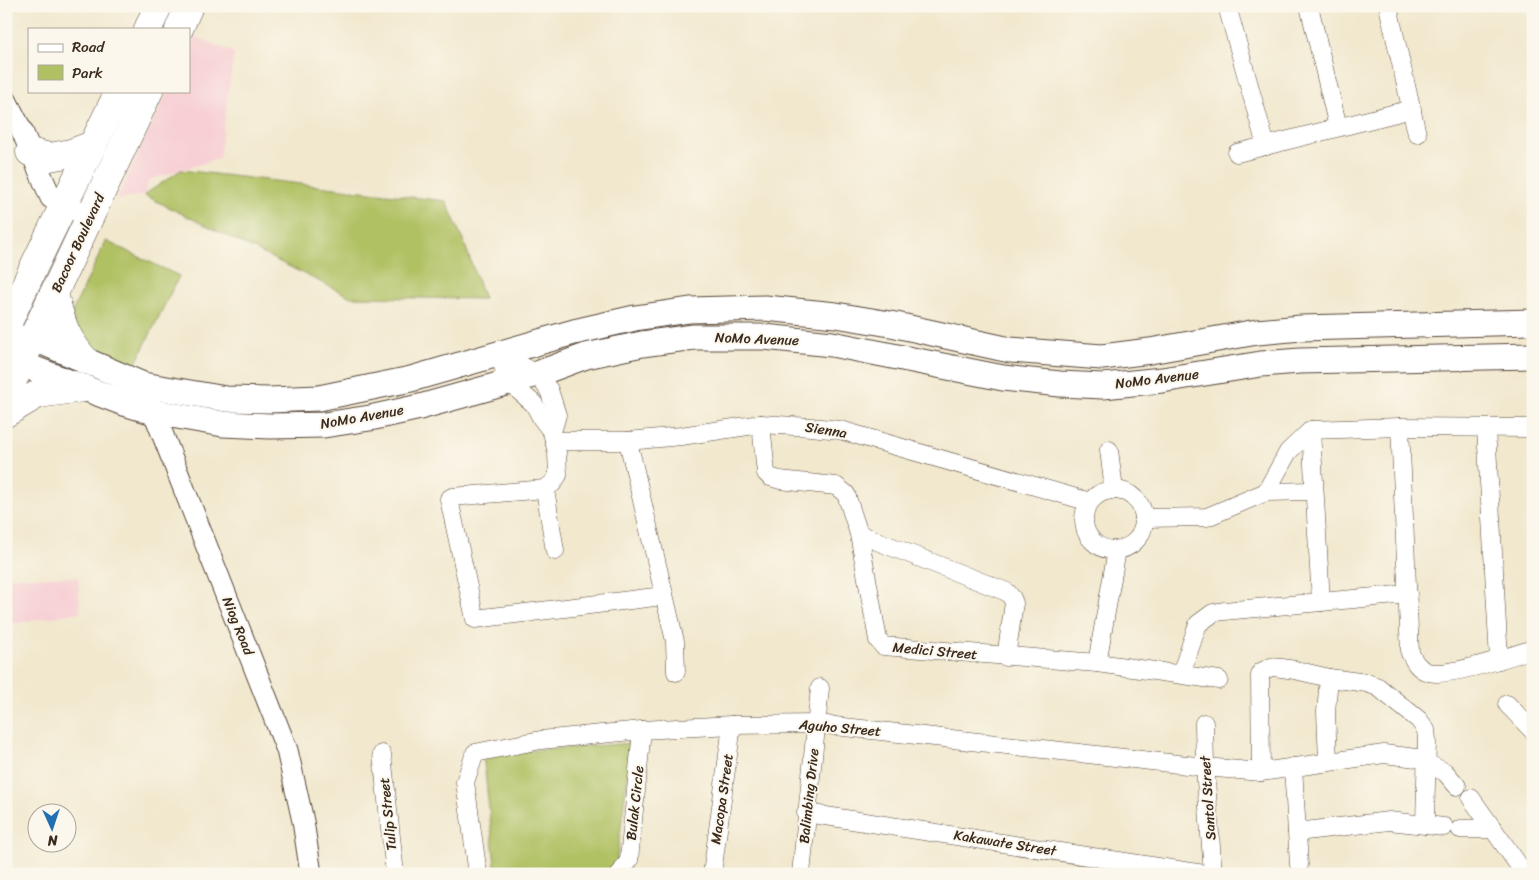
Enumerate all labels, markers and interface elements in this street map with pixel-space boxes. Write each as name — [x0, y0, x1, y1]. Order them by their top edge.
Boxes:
legend — [28, 28, 190, 92]
text: Road — [72, 34, 105, 60]
text: Park — [72, 60, 103, 86]
street label: Bacoor Boulevard — [44, 188, 113, 297]
street label: NoMo Avenue — [714, 325, 800, 353]
street label: NoMo Avenue — [1114, 361, 1200, 397]
street label: NoMo Avenue — [318, 397, 406, 437]
street label: Sienna — [803, 414, 849, 446]
street label: Niog Road — [215, 593, 262, 661]
street label: Medici Street — [892, 635, 978, 667]
street label: Aguho Street — [797, 712, 882, 744]
street label: Balimbing Drive — [792, 747, 826, 845]
street label: Macopa Street — [703, 752, 741, 846]
street label: Santol Street — [1192, 754, 1223, 841]
street label: Bulak Circle — [619, 764, 651, 842]
street label: Tulip Street — [372, 776, 404, 852]
north arrow — [28, 802, 78, 852]
street label: Kakawate Street — [952, 823, 1059, 864]
text: N — [47, 828, 59, 853]

